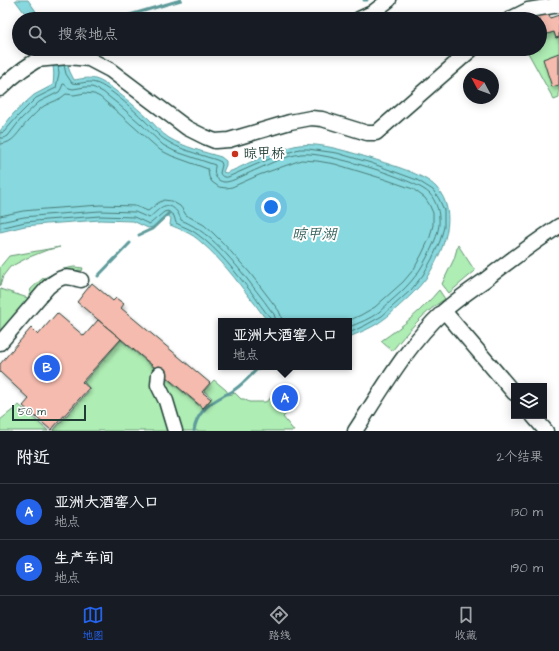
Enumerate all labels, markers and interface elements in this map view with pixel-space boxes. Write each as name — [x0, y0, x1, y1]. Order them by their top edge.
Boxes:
search box — [12, 12, 547, 56]
icon: search — [26, 23, 48, 45]
text: 搜索地点 — [58, 24, 118, 45]
north arrow — [463, 68, 499, 104]
place label: 晾甲桥 — [243, 144, 285, 164]
marker: 晾甲桥 — [230, 149, 240, 159]
your location — [261, 197, 281, 217]
water label: 晾甲湖 — [291, 224, 338, 245]
popup — [218, 318, 352, 370]
text: 亚洲大酒窖入口 — [232, 325, 338, 346]
text: 地点 — [232, 346, 259, 364]
pin: B — [34, 353, 60, 383]
pin: A — [272, 383, 298, 413]
map controls — [511, 383, 547, 419]
button: layers — [511, 383, 547, 419]
scale bar — [12, 403, 86, 422]
text: 50 m — [18, 404, 46, 419]
text: 附近 — [16, 446, 50, 470]
text: 2个结果 — [497, 448, 543, 466]
text: 亚洲大酒窖入口 — [54, 492, 159, 513]
text: A — [25, 503, 33, 521]
text: 130 m — [511, 503, 543, 521]
text: 地点 — [54, 513, 80, 531]
text: 生产车间 — [54, 548, 114, 569]
text: B — [24, 559, 34, 577]
text: 190 m — [510, 559, 543, 577]
text: 地点 — [54, 569, 80, 587]
tab: 地图 — [82, 604, 104, 643]
tab: 路线 — [268, 604, 290, 643]
tab: 收藏 — [455, 604, 477, 643]

